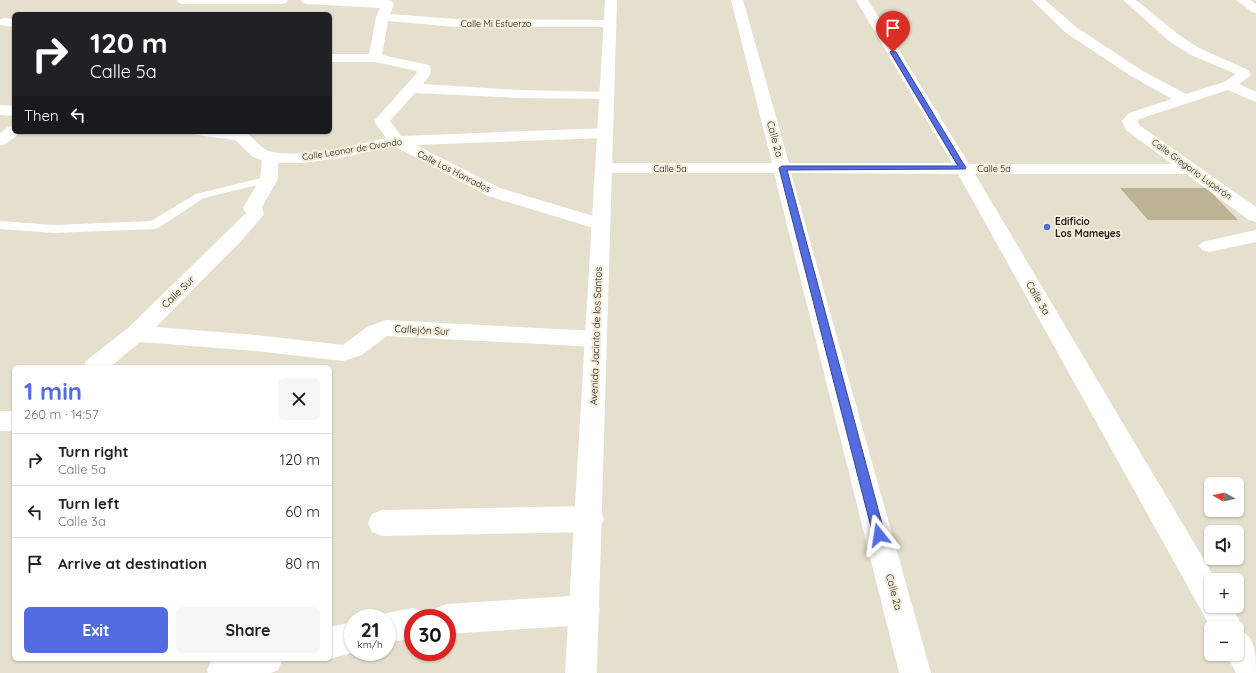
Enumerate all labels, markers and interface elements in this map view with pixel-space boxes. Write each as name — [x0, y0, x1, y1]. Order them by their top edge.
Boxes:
pin — [876, 11, 910, 52]
icon: arrive — [882, 17, 904, 39]
street label: Calle Mi Esfuerzo — [461, 18, 531, 29]
text: 120 m — [90, 25, 168, 60]
icon: right — [24, 28, 76, 80]
text: Calle 5a — [90, 60, 157, 83]
icon: left — [67, 104, 89, 126]
text: Then — [24, 106, 59, 125]
street label: Calle 2a — [764, 119, 786, 159]
street label: Calle Leonor de Ovando — [301, 136, 403, 162]
street label: Calle Gregorio Luperón — [1150, 136, 1234, 202]
street label: Calle Los Honrados — [415, 148, 493, 194]
street label: Calle 5a — [653, 163, 687, 174]
street label: Calle 5a — [977, 163, 1011, 174]
place label: Edificio Los Mameyes — [1055, 215, 1121, 240]
marker: Edificio Los Mameyes — [1042, 222, 1052, 232]
street label: Avenida Jacinto de los Santos — [587, 266, 605, 405]
street label: Calle Sur — [159, 273, 197, 311]
street label: Calle 3a — [1023, 279, 1053, 317]
street label: Callejón Sur — [394, 322, 450, 338]
text: 1 min — [24, 376, 82, 406]
button: close — [278, 378, 320, 420]
text: 260 m · 14:57 — [24, 406, 99, 422]
text: Turn right — [58, 442, 129, 461]
icon: right — [24, 449, 46, 471]
text: 120 m — [279, 450, 320, 469]
text: Calle 5a — [58, 461, 106, 477]
north arrow — [1204, 477, 1244, 517]
map controls — [1204, 477, 1244, 661]
text: Turn left — [58, 494, 120, 513]
icon: left — [24, 501, 46, 523]
text: 60 m — [285, 502, 320, 521]
text: Calle 3a — [58, 513, 106, 529]
position arrow — [858, 514, 900, 556]
button: sound — [1204, 525, 1244, 565]
icon: arrive — [24, 553, 46, 575]
text: Arrive at destination — [58, 554, 207, 573]
text: 80 m — [285, 554, 320, 573]
street label: Calle 2a — [883, 572, 905, 612]
button: + — [1204, 573, 1244, 613]
button: Exit — [24, 607, 168, 653]
button: Share — [176, 607, 320, 653]
speed limit sign: 30 — [404, 609, 456, 661]
text: 21 — [360, 617, 380, 642]
button: − — [1204, 621, 1244, 661]
text: km/h — [357, 638, 383, 651]

